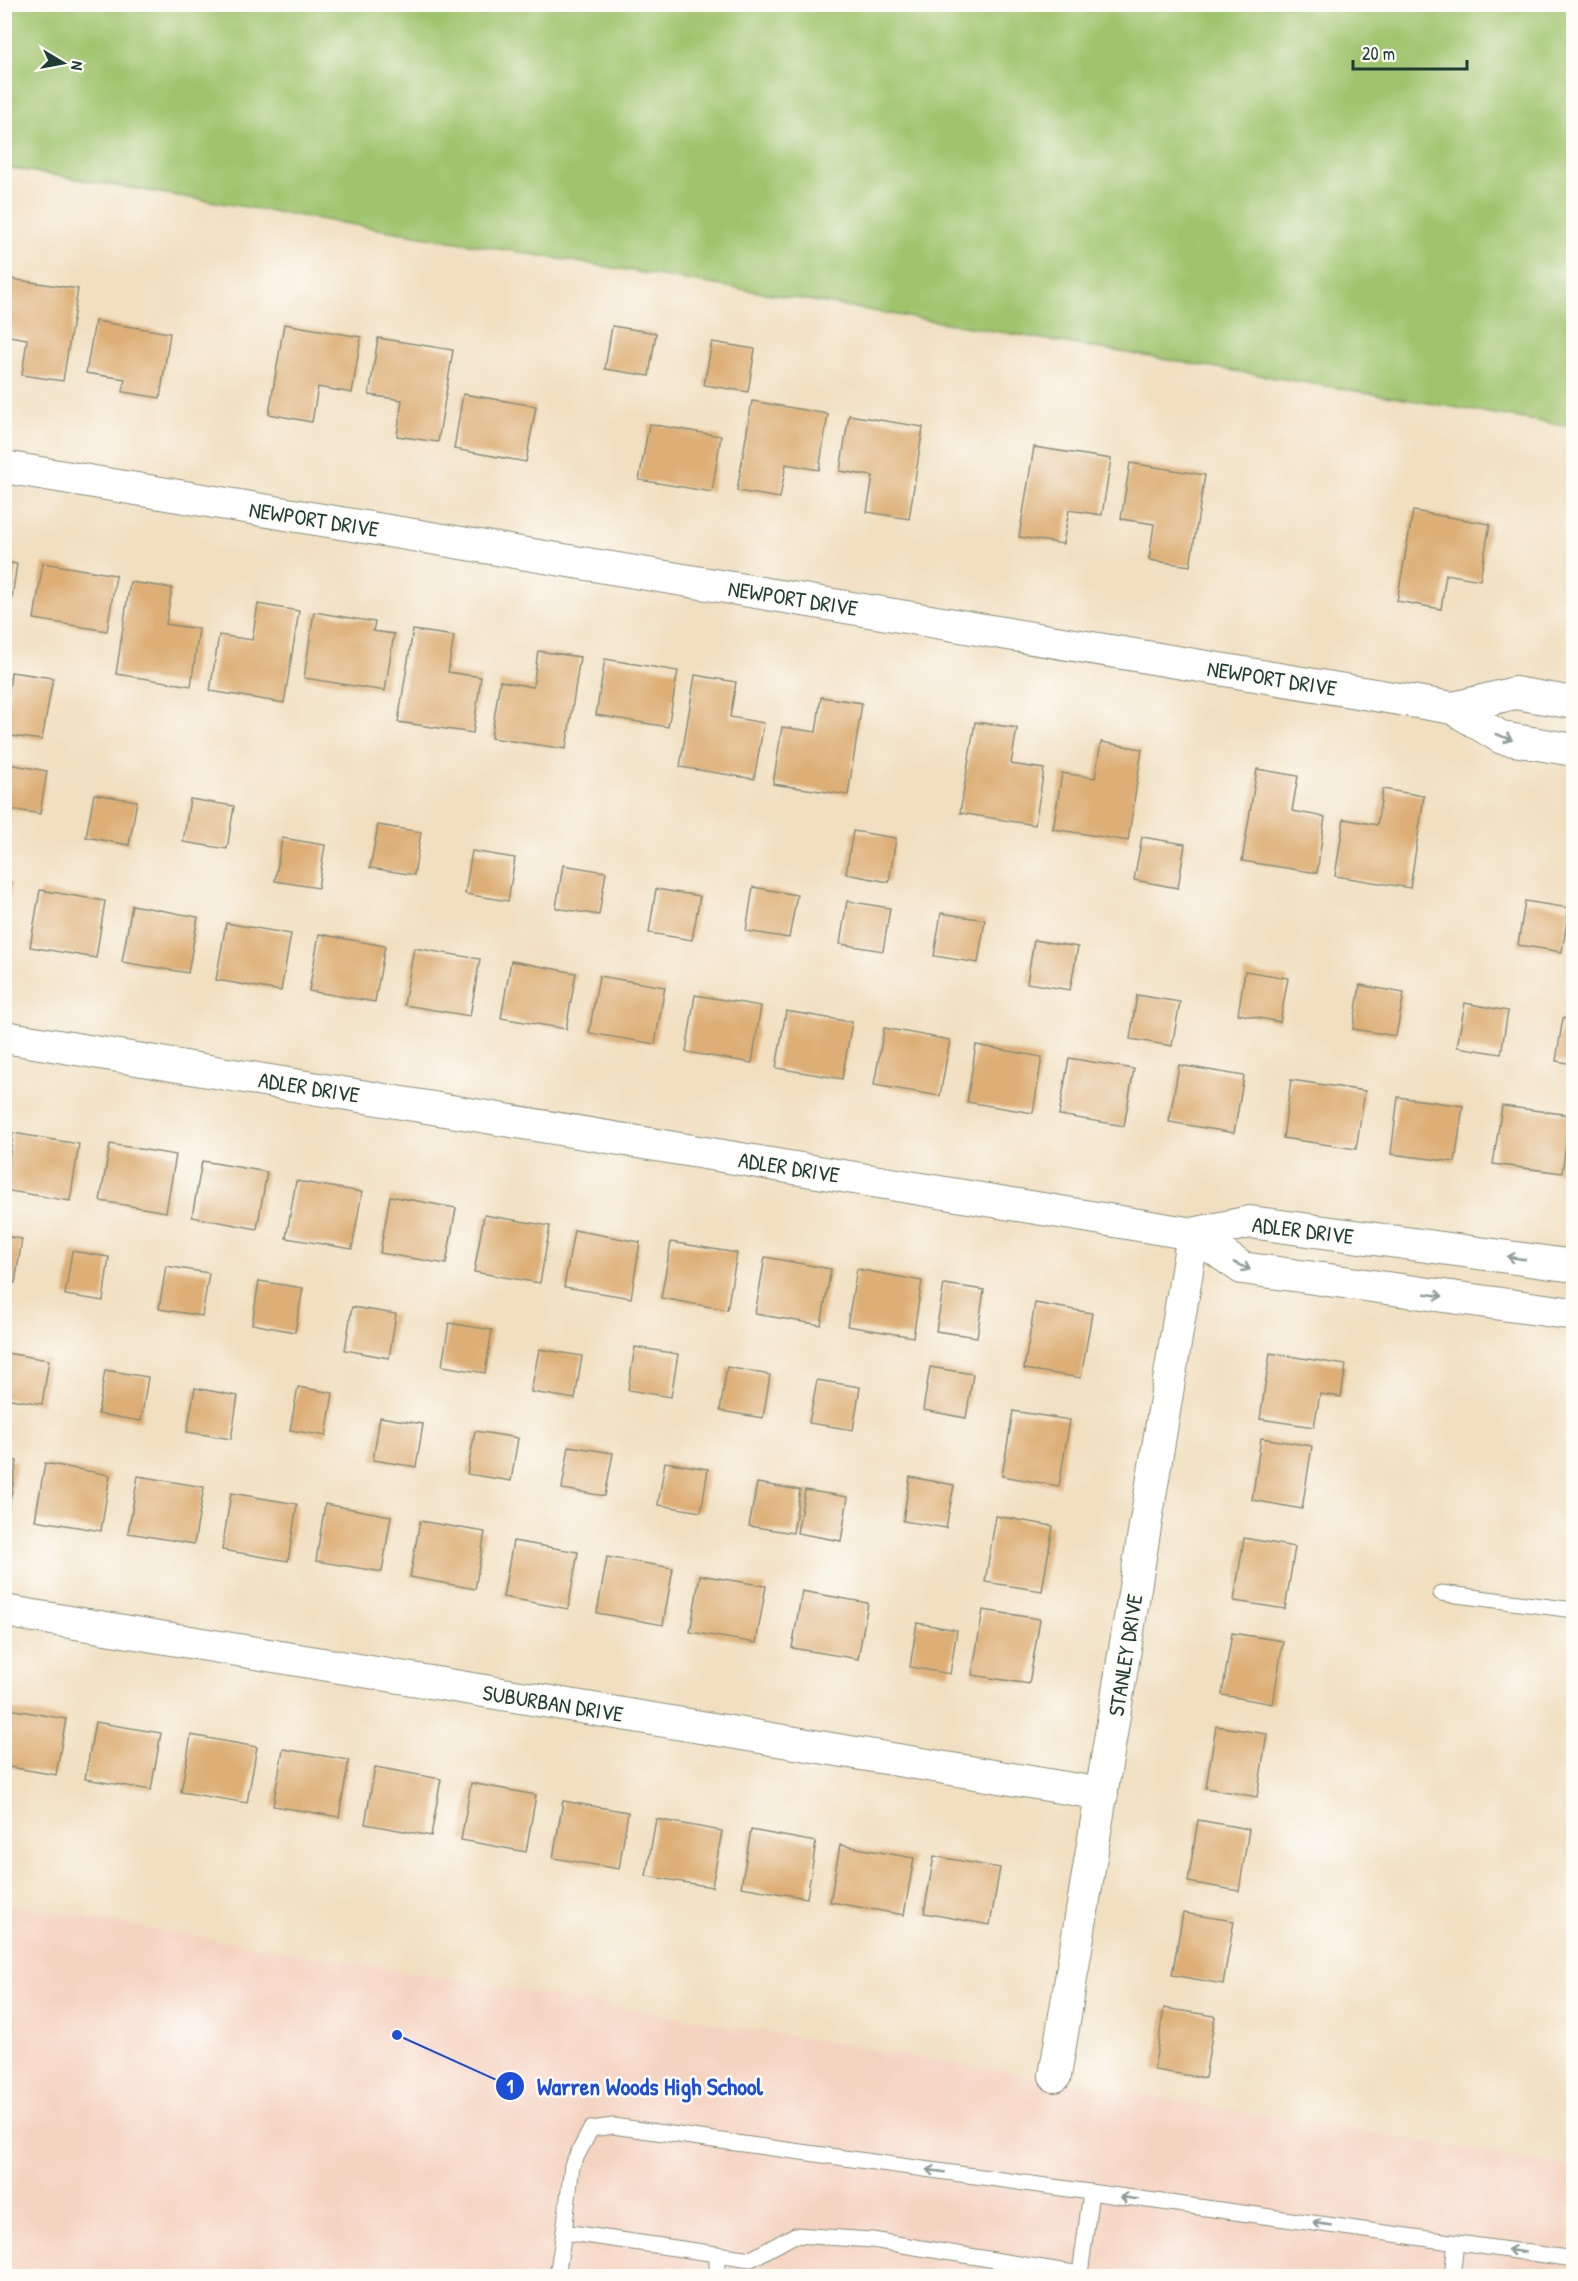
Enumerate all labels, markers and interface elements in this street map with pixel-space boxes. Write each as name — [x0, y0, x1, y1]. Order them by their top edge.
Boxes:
north arrow — [33, 33, 93, 93]
scale bar — [1353, 33, 1467, 71]
text: 20 m — [1362, 41, 1395, 66]
text: N — [66, 60, 89, 72]
street label: NEWPORT DRIVE — [247, 494, 381, 544]
street label: NEWPORT DRIVE — [726, 573, 860, 623]
street label: NEWPORT DRIVE — [1205, 653, 1339, 703]
one-way arrow — [1494, 732, 1512, 743]
street label: ADLER DRIVE — [256, 1064, 362, 1110]
street label: ADLER DRIVE — [736, 1144, 842, 1190]
street label: ADLER DRIVE — [1251, 1209, 1356, 1251]
one-way arrow — [1506, 1253, 1526, 1264]
one-way arrow — [1232, 1261, 1250, 1272]
one-way arrow — [1423, 1290, 1443, 1301]
street label: STANLEY DRIVE — [1101, 1592, 1149, 1718]
street label: SUBURBAN DRIVE — [481, 1677, 626, 1729]
callout: Warren Woods High School — [495, 2065, 775, 2107]
text: Warren Woods High School — [537, 2070, 764, 2103]
text: 1 — [507, 2074, 514, 2099]
one-way arrow — [927, 2165, 946, 2176]
one-way arrow — [1120, 2192, 1140, 2203]
one-way arrow — [1313, 2219, 1333, 2230]
one-way arrow — [1506, 2245, 1526, 2256]

